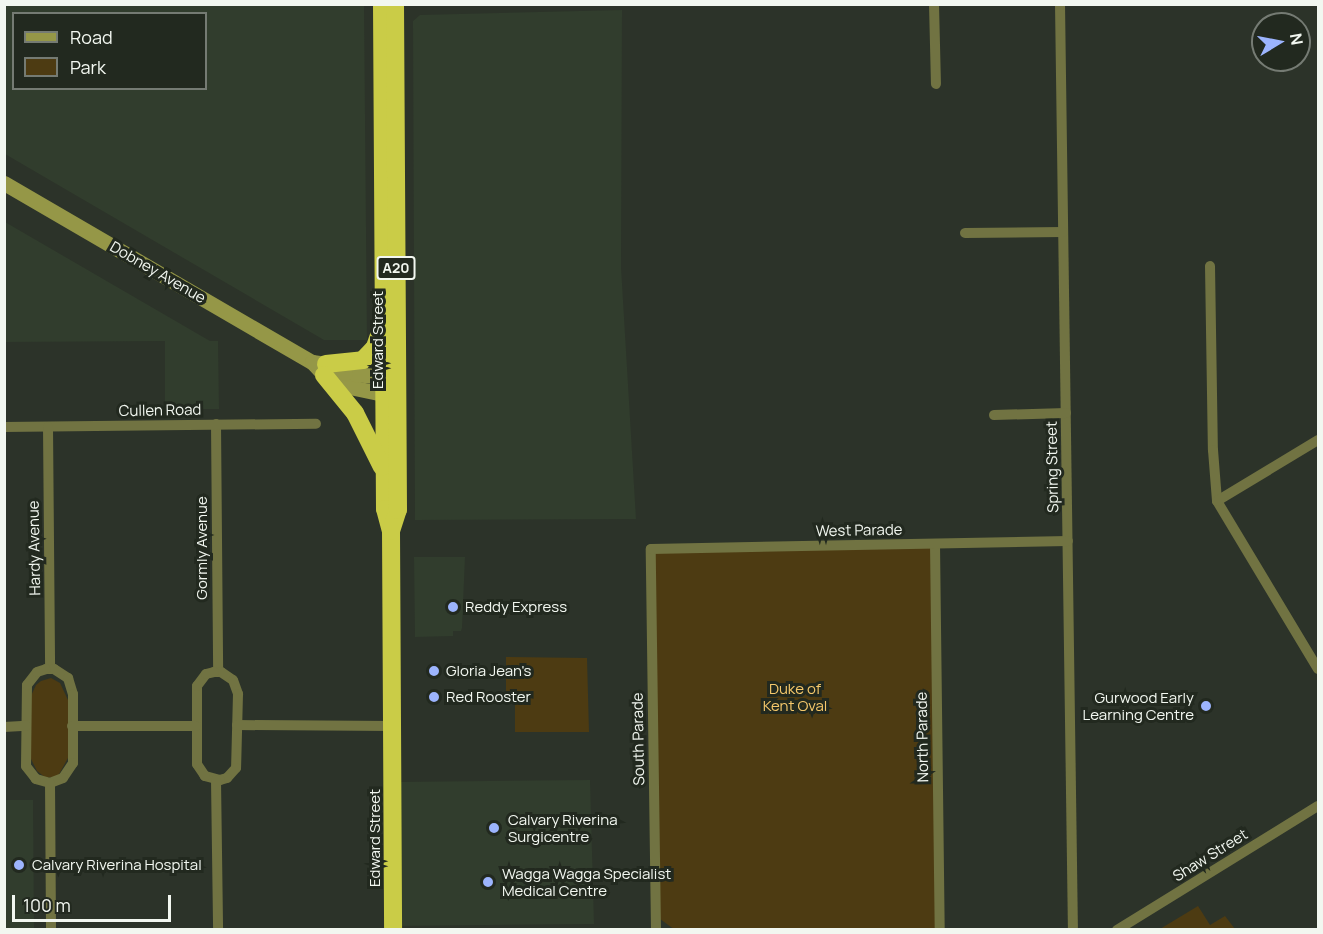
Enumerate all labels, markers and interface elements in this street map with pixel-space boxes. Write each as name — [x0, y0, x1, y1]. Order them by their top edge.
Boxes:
legend — [12, 12, 207, 90]
north arrow — [1251, 12, 1311, 72]
text: Road — [70, 25, 113, 49]
text: N — [1285, 32, 1309, 47]
text: Park — [70, 55, 106, 79]
street label: Dobney Avenue — [107, 237, 209, 307]
road number: A20 — [376, 257, 416, 279]
street label: Edward Street — [369, 291, 387, 389]
street label: Cullen Road — [119, 400, 201, 420]
street label: Spring Street — [1042, 421, 1062, 513]
street label: Gormly Avenue — [193, 496, 211, 600]
street label: Hardy Avenue — [24, 500, 44, 596]
street label: West Parade — [815, 520, 903, 540]
place label: Reddy Express — [465, 598, 567, 616]
marker: Reddy Express — [446, 600, 460, 614]
place label: Gloria Jean's — [446, 662, 531, 680]
marker: Gloria Jean's — [427, 664, 441, 678]
park label: Duke of Kent Oval — [763, 679, 827, 714]
place label: Red Rooster — [446, 688, 531, 706]
place label: Gurwood Early Learning Centre — [1083, 688, 1194, 723]
marker: Red Rooster — [427, 690, 441, 704]
street label: South Parade — [628, 692, 648, 786]
street label: North Parade — [912, 692, 932, 782]
marker: Gurwood Early Learning Centre — [1199, 699, 1213, 713]
street label: Edward Street — [366, 789, 384, 887]
place label: Calvary Riverina Surgicentre — [508, 810, 617, 845]
marker: Calvary Riverina Surgicentre — [485, 819, 503, 837]
street label: Shaw Street — [1169, 825, 1251, 885]
marker: Calvary Riverina Hospital — [10, 856, 28, 874]
place label: Calvary Riverina Hospital — [32, 856, 202, 874]
place label: Wagga Wagga Specialist Medical Centre — [502, 864, 671, 899]
marker: Wagga Wagga Specialist Medical Centre — [479, 873, 497, 891]
scale bar — [15, 883, 174, 921]
text: 100 m — [23, 893, 71, 917]

